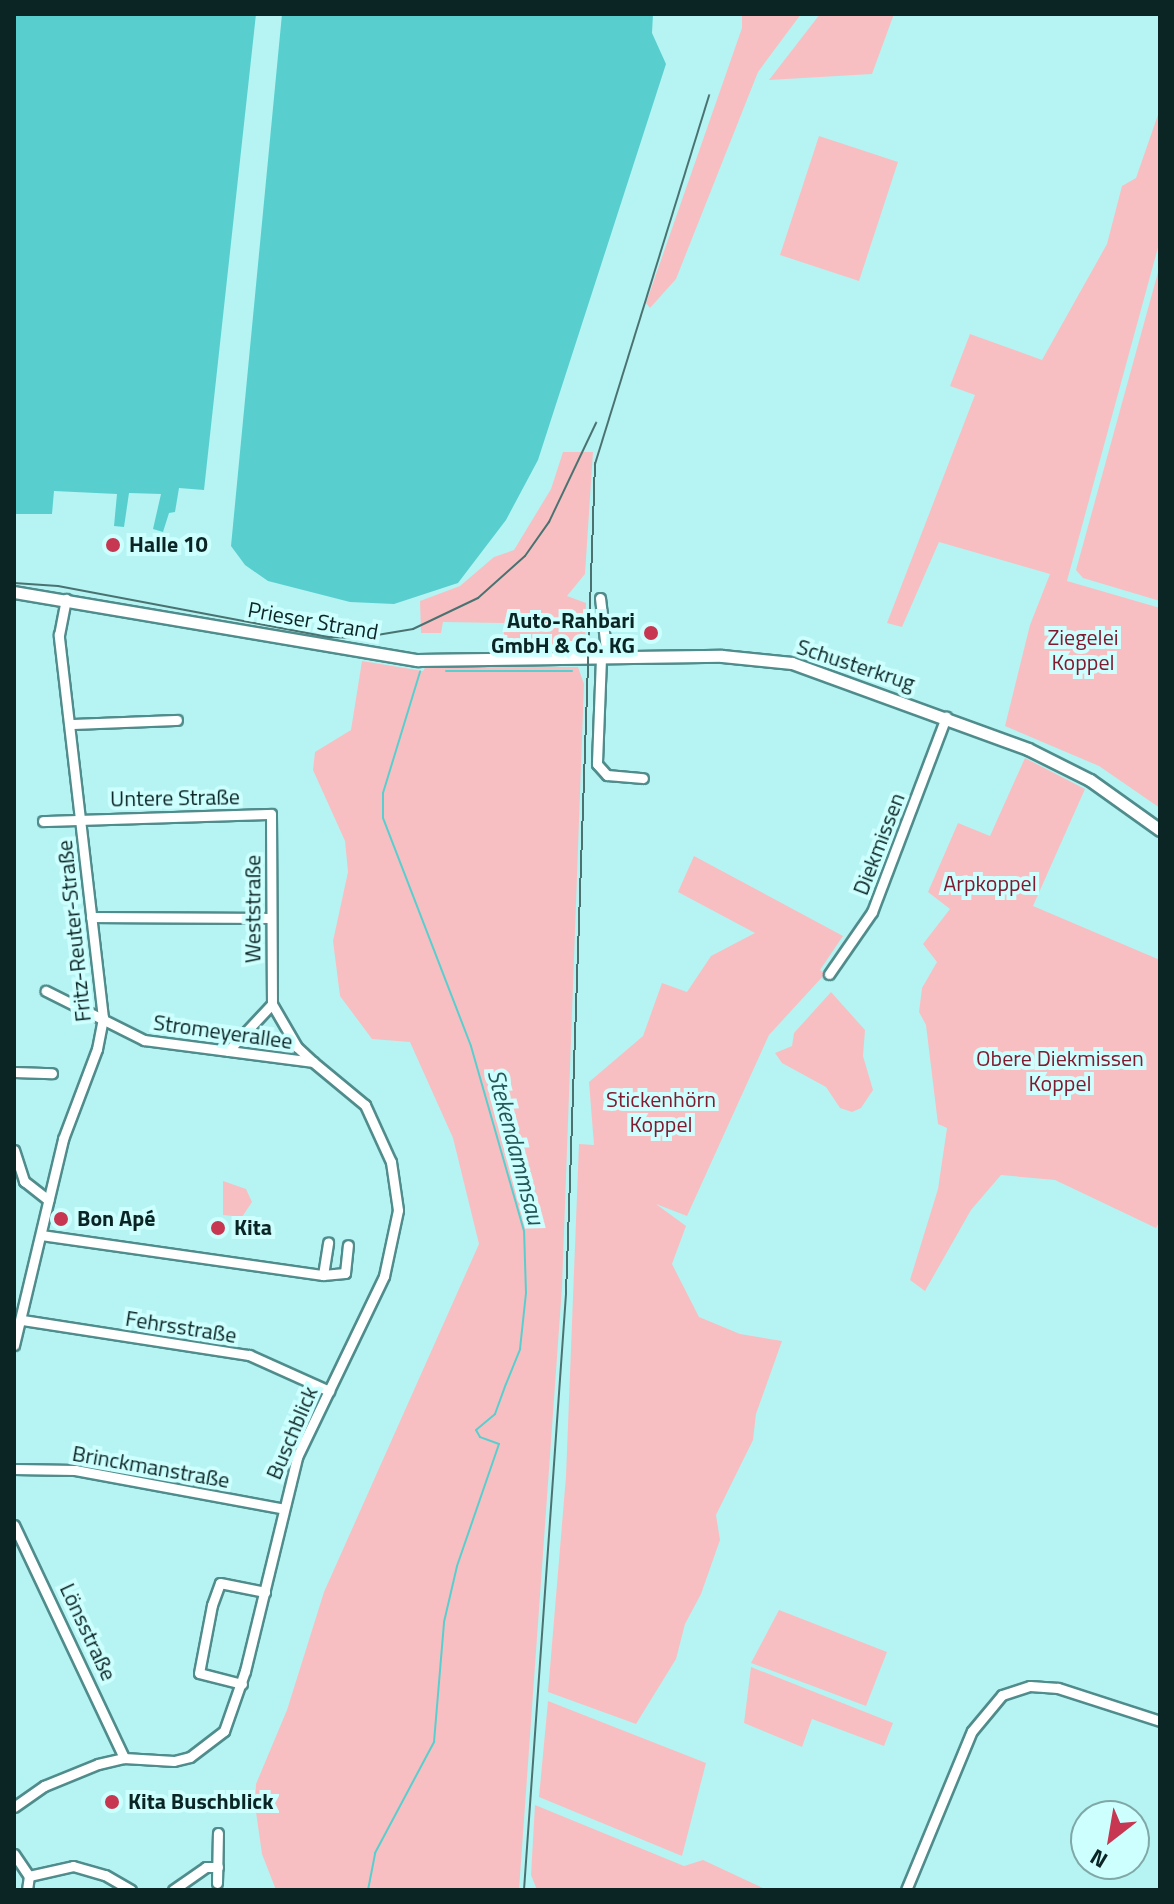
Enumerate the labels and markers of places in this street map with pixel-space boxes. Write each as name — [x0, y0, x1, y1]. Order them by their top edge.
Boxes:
place label: Halle 10 — [129, 532, 208, 558]
marker: Halle 10 — [104, 536, 122, 554]
place label: Auto-Rahbari GmbH & Co. KG — [491, 607, 635, 658]
marker: Auto-Rahbari GmbH & Co. KG — [642, 624, 660, 642]
place label: Bon Apé — [77, 1206, 156, 1232]
marker: Bon Apé — [52, 1210, 70, 1228]
place label: Kita — [234, 1215, 272, 1241]
marker: Kita — [209, 1219, 227, 1237]
place label: Kita Buschblick — [128, 1789, 273, 1815]
marker: Kita Buschblick — [103, 1793, 121, 1811]

